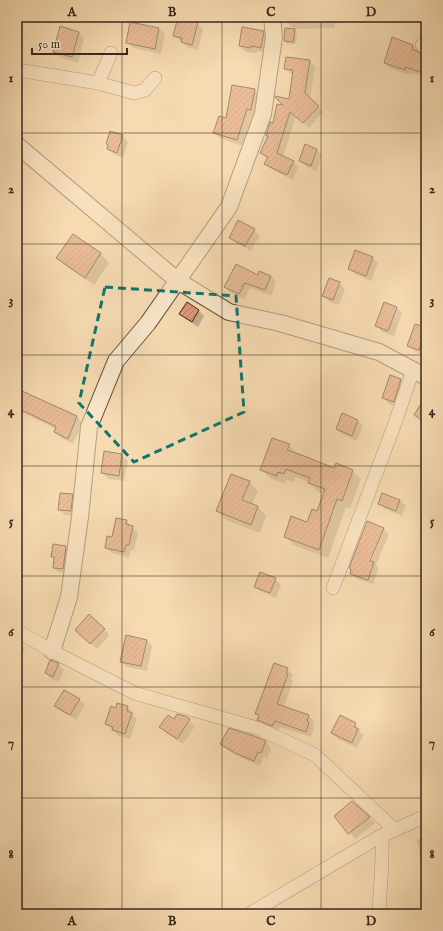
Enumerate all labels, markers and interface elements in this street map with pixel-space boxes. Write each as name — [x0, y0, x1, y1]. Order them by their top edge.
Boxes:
text: A — [67, 4, 78, 21]
text: B — [168, 4, 177, 21]
text: C — [266, 4, 276, 21]
text: D — [366, 4, 377, 21]
scale bar — [32, 30, 127, 56]
text: 50 m — [38, 37, 60, 52]
text: 1 — [9, 70, 14, 87]
text: 1 — [430, 70, 435, 87]
text: 2 — [8, 181, 14, 198]
text: 2 — [429, 181, 435, 198]
text: 3 — [9, 292, 14, 309]
text: 3 — [430, 292, 435, 309]
text: 4 — [8, 403, 15, 420]
text: 4 — [429, 403, 436, 420]
text: 5 — [9, 513, 14, 530]
text: 5 — [430, 513, 435, 530]
text: 6 — [8, 624, 14, 641]
text: 6 — [429, 624, 435, 641]
text: 7 — [8, 735, 14, 752]
text: 7 — [429, 735, 435, 752]
text: 8 — [8, 846, 14, 863]
text: 8 — [429, 846, 435, 863]
text: A — [67, 913, 78, 930]
text: B — [168, 913, 177, 930]
text: C — [266, 913, 276, 930]
text: D — [366, 913, 377, 930]

